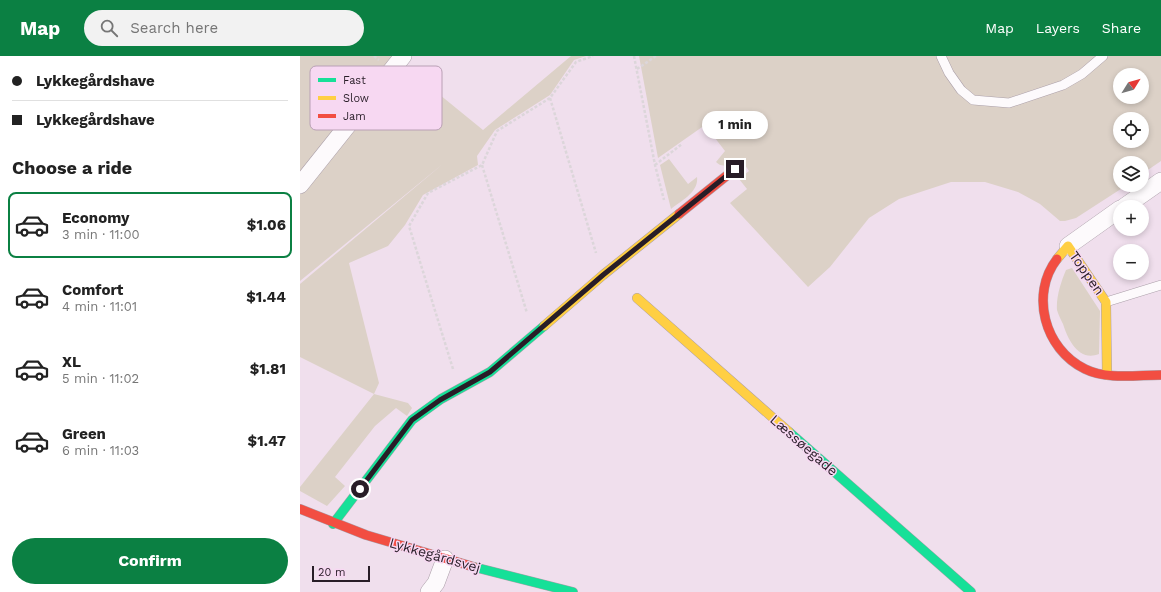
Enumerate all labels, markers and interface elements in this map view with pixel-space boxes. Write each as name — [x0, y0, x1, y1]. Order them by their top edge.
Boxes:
search box — [84, 10, 364, 46]
text: Map — [20, 17, 60, 40]
icon: search — [98, 17, 120, 39]
text: Search here — [130, 19, 218, 37]
text: Map — [985, 20, 1014, 36]
text: Layers — [1036, 20, 1080, 36]
text: Share — [1102, 20, 1141, 36]
legend — [310, 66, 442, 130]
north arrow — [1113, 68, 1149, 104]
map controls — [1113, 68, 1149, 280]
text: Lykkegårdshave — [36, 72, 155, 90]
text: Fast — [343, 74, 366, 87]
text: Slow — [343, 92, 369, 105]
text: Jam — [343, 110, 366, 123]
text: Lykkegårdshave — [36, 111, 155, 129]
callout: 1 min — [702, 111, 768, 139]
button: locate — [1113, 112, 1149, 148]
text: 1 min — [718, 117, 752, 132]
button: layers — [1113, 156, 1149, 192]
text: Choose a ride — [12, 157, 132, 178]
route end — [726, 160, 744, 178]
button: + — [1113, 200, 1149, 236]
icon: car — [14, 207, 50, 243]
text: Economy — [62, 209, 129, 227]
text: $1.06 — [247, 216, 286, 234]
text: 3 min · 11:00 — [62, 227, 140, 242]
button: − — [1113, 244, 1149, 280]
street label: Toppen — [1066, 248, 1108, 298]
icon: car — [14, 279, 50, 315]
text: Comfort — [62, 281, 123, 299]
text: $1.44 — [246, 288, 286, 306]
text: 4 min · 11:01 — [62, 299, 137, 314]
icon: car — [14, 351, 50, 387]
text: XL — [62, 353, 81, 371]
text: $1.81 — [250, 360, 286, 378]
text: 5 min · 11:02 — [62, 371, 139, 386]
street label: Læssøegade — [767, 411, 841, 479]
icon: car — [14, 423, 50, 459]
text: Green — [62, 425, 106, 443]
text: $1.47 — [248, 432, 286, 450]
text: 6 min · 11:03 — [62, 443, 139, 458]
route start — [351, 480, 369, 498]
street label: Lykkegårdsvej — [388, 534, 482, 576]
button: Confirm — [12, 538, 288, 584]
scale bar — [312, 564, 370, 583]
text: 20 m — [318, 566, 346, 579]

